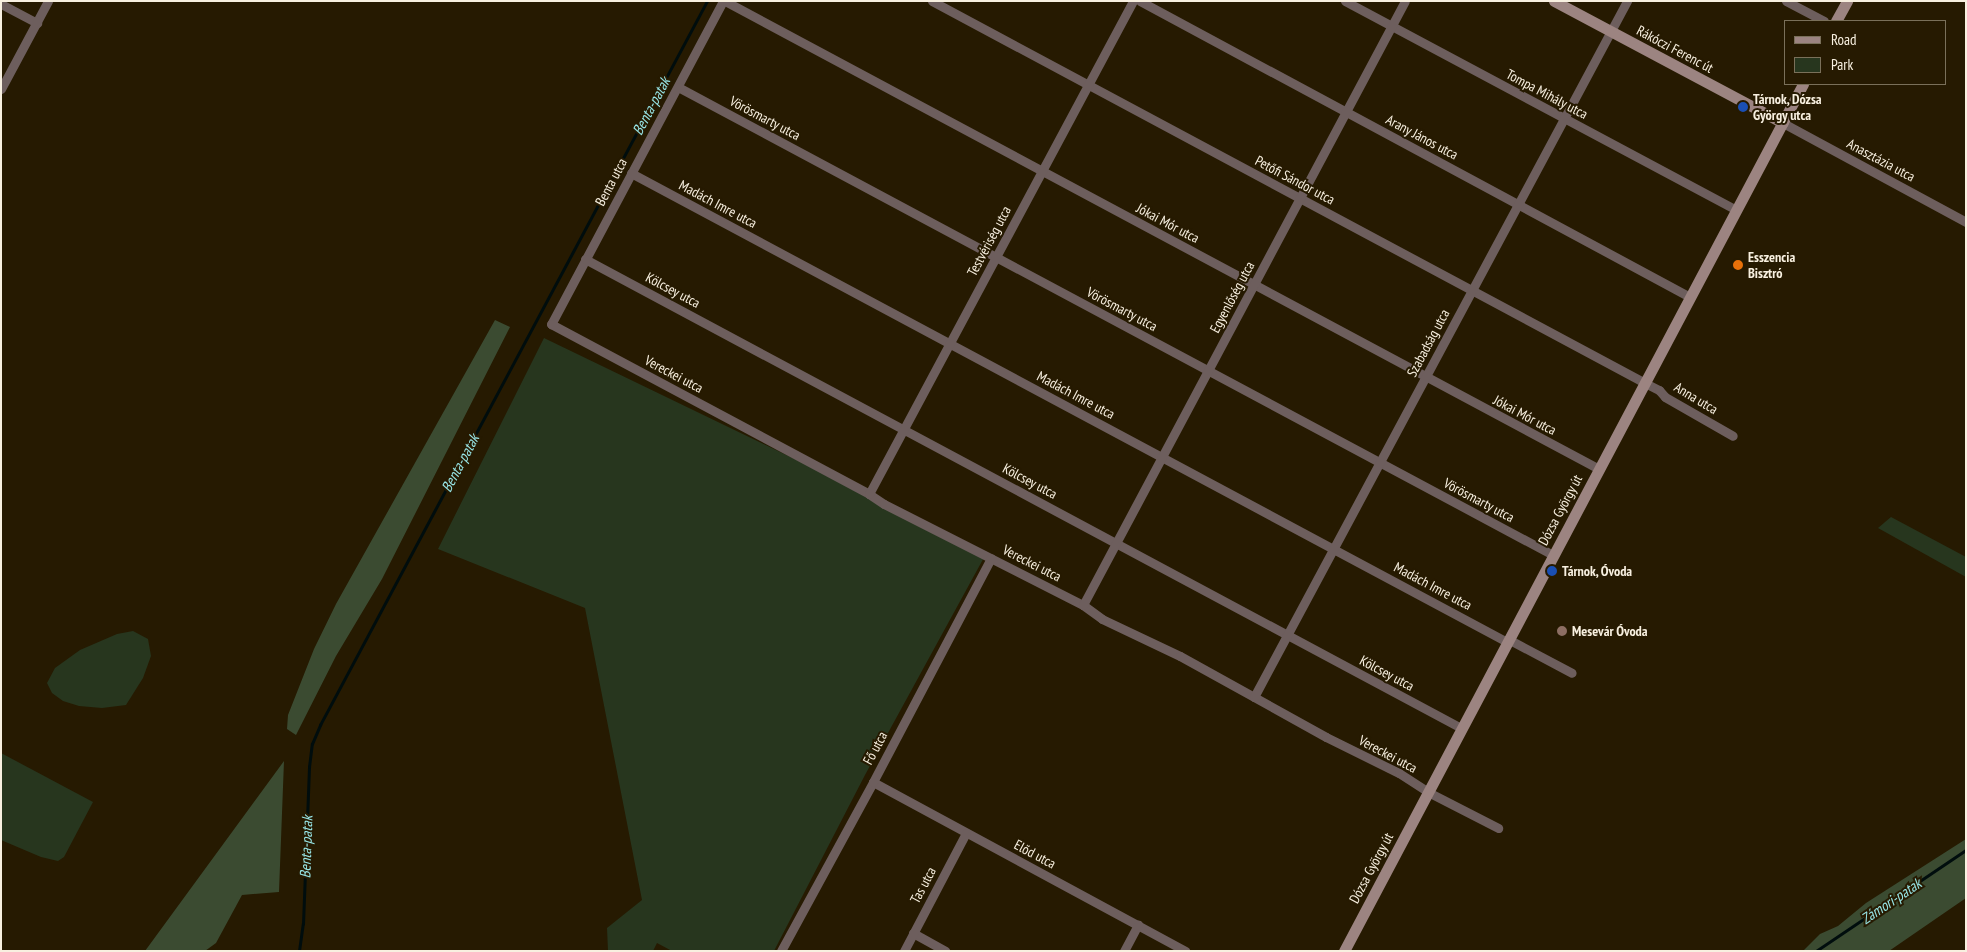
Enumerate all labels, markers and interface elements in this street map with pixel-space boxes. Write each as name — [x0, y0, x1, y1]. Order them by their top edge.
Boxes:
legend — [1784, 20, 1947, 85]
street label: Rákóczi Ferenc út — [1634, 22, 1716, 76]
text: Road — [1831, 30, 1857, 49]
text: Park — [1831, 55, 1853, 74]
street label: Tompa Mihály utca — [1503, 65, 1591, 123]
water label: Benta-patak — [628, 74, 674, 138]
place label: Tárnok, Dózsa György utca — [1753, 91, 1822, 124]
street label: Vörösmarty utca — [727, 92, 803, 144]
marker: Tárnok, Dózsa György utca — [1737, 101, 1749, 113]
street label: Arany János utca — [1383, 111, 1461, 163]
street label: Anasztázia utca — [1844, 135, 1918, 185]
street label: Petőfi Sándor utca — [1252, 152, 1338, 208]
street label: Benta utca — [592, 155, 630, 209]
street label: Madách Imre utca — [676, 176, 760, 232]
street label: Jókai Mór utca — [1134, 199, 1202, 247]
street label: Testvériség utca — [964, 203, 1014, 279]
place label: Esszencia Bisztró — [1748, 249, 1795, 282]
street label: Egyenlőség utca — [1206, 258, 1258, 336]
marker: Esszencia Bisztró — [1732, 259, 1744, 271]
street label: Kölcsey utca — [643, 269, 703, 311]
street label: Vörösmarty utca — [1084, 283, 1160, 335]
street label: Szabadság utca — [1403, 306, 1453, 380]
street label: Vereckei utca — [642, 352, 706, 396]
street label: Madách Imre utca — [1034, 367, 1118, 423]
street label: Anna utca — [1671, 378, 1721, 418]
street label: Jókai Mór utca — [1491, 391, 1559, 439]
water label: Benta-patak — [437, 431, 483, 495]
street label: Kölcsey utca — [1000, 460, 1060, 502]
street label: Dózsa György út — [1534, 472, 1586, 548]
street label: Vörösmarty utca — [1441, 474, 1517, 526]
street label: Vereckei utca — [1000, 541, 1064, 585]
street label: Madách Imre utca — [1391, 558, 1475, 614]
place label: Tárnok, Óvoda — [1562, 563, 1633, 579]
marker: Tárnok, Óvoda — [1546, 565, 1558, 577]
place label: Mesevár Óvoda — [1572, 623, 1648, 639]
marker: Mesevár Óvoda — [1556, 625, 1568, 637]
street label: Kölcsey utca — [1357, 652, 1417, 694]
street label: Fő utca — [859, 729, 891, 767]
street label: Vereckei utca — [1356, 732, 1420, 776]
water label: Benta-patak — [296, 815, 316, 879]
street label: Dózsa György út — [1345, 830, 1397, 906]
street label: Előd utca — [1011, 836, 1059, 872]
street label: Tas utca — [906, 864, 940, 906]
water label: Zámori-patak — [1857, 874, 1925, 928]

